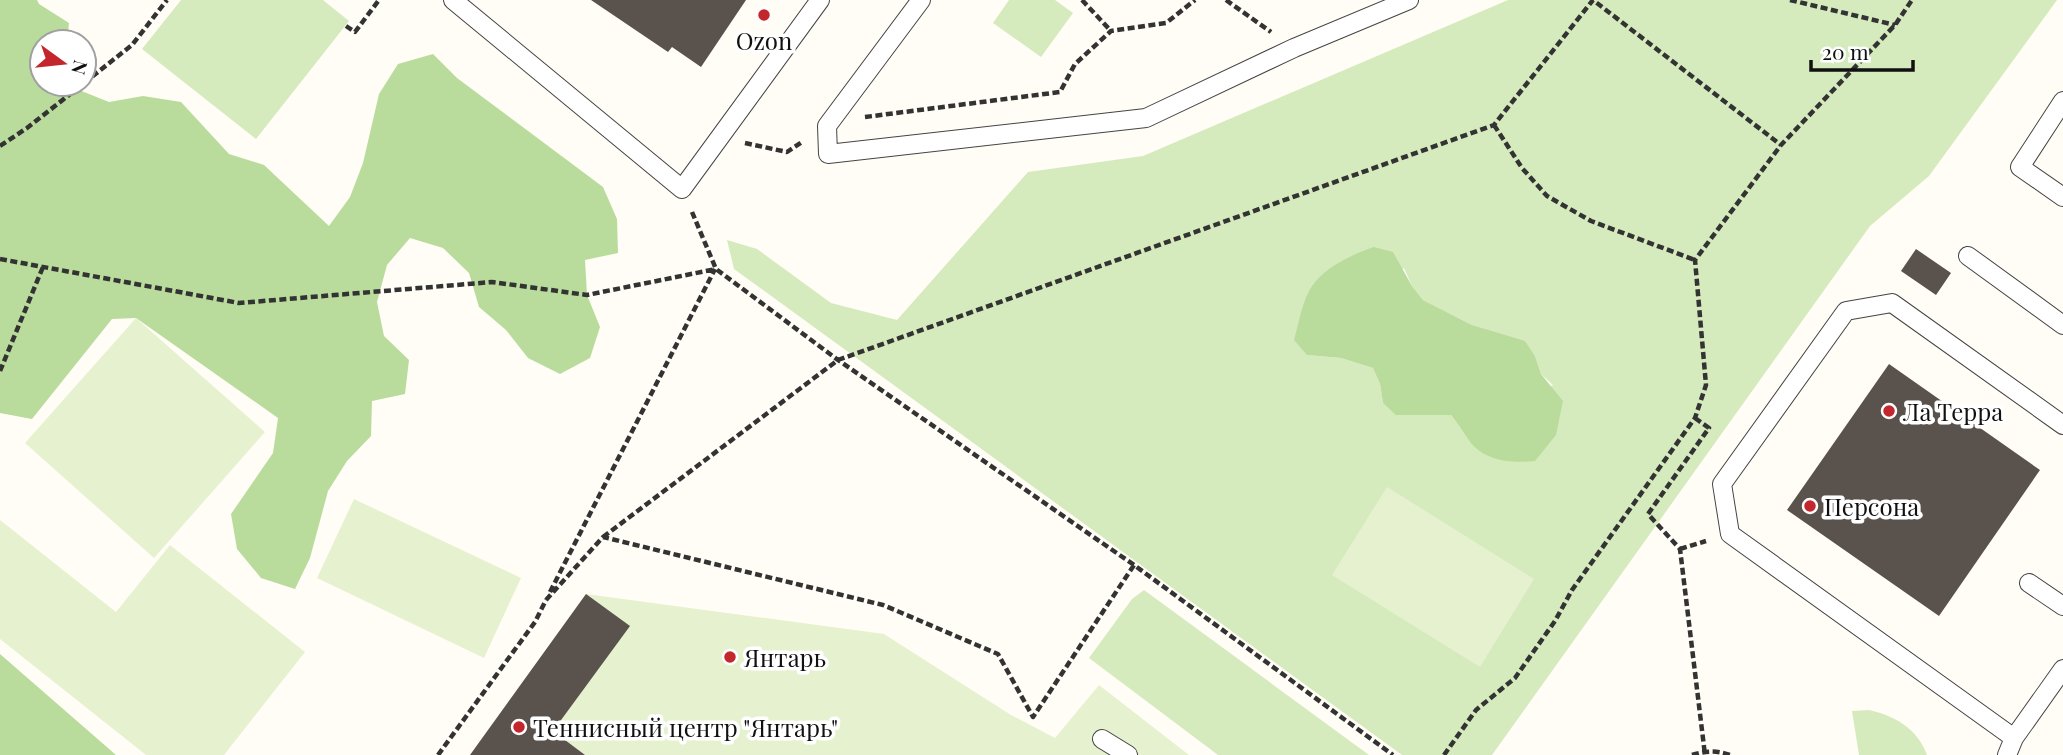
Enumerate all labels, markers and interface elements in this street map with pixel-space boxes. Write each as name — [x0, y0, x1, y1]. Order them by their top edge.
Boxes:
marker: Ozon — [756, 7, 772, 23]
place label: Ozon — [736, 24, 792, 56]
north arrow — [28, 28, 98, 98]
scale bar — [1811, 28, 1912, 72]
text: 20 m — [1822, 37, 1869, 65]
text: N — [66, 58, 95, 78]
place label: Ла Терра — [1902, 395, 2003, 427]
marker: Ла Терра — [1881, 403, 1897, 419]
place label: Персона — [1824, 490, 1919, 522]
marker: Персона — [1802, 498, 1818, 514]
place label: Янтарь — [743, 641, 826, 673]
marker: Янтарь — [722, 649, 738, 665]
place label: Теннисный центр "Янтарь" — [533, 711, 838, 743]
marker: Теннисный центр "Янтарь" — [511, 719, 527, 735]

